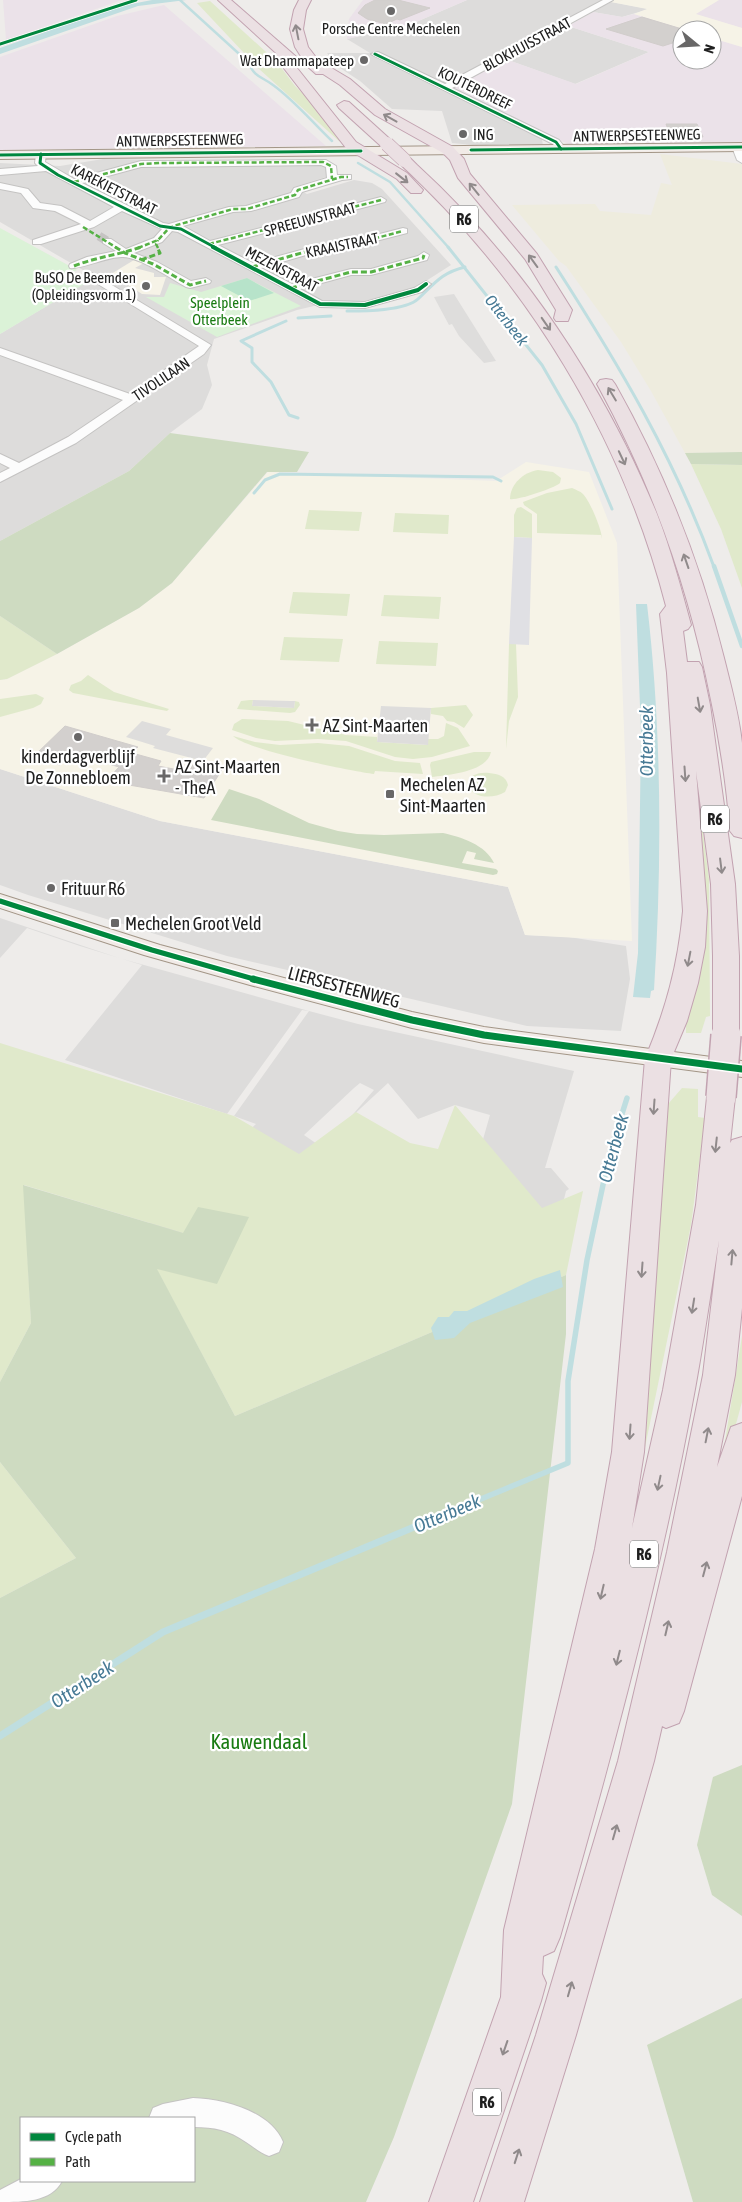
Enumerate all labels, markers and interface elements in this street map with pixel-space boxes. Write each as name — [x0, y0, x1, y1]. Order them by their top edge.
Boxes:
marker: Porsche Centre Mechelen — [385, 5, 397, 17]
street label: BLOKHUISSTRAAT — [480, 13, 574, 74]
place label: Porsche Centre Mechelen — [322, 20, 460, 37]
north arrow — [672, 20, 722, 70]
one-way arrow — [292, 25, 302, 41]
text: N — [700, 43, 718, 55]
place label: Wat Dhammapateep — [240, 52, 354, 69]
marker: Wat Dhammapateep — [358, 54, 370, 66]
street label: KOUTERDREEF — [435, 63, 515, 113]
one-way arrow — [383, 113, 398, 123]
street label: ANTWERPSESTEENWEG — [573, 125, 701, 145]
place label: ING — [473, 126, 494, 143]
marker: ING — [457, 128, 469, 140]
street label: ANTWERPSESTEENWEG — [116, 130, 244, 150]
street label: KAREKIETSTRAAT — [68, 160, 160, 218]
one-way arrow — [395, 172, 408, 183]
one-way arrow — [469, 183, 480, 196]
street label: SPREEUWSTRAAT — [262, 198, 358, 239]
road number: R6 — [450, 205, 478, 232]
street label: KRAAISTRAAT — [304, 229, 381, 261]
street label: MEZENSTRAAT — [243, 243, 321, 295]
one-way arrow — [528, 254, 538, 268]
place label: BuSO De Beemden (Opleidingsvorm 1) — [32, 269, 136, 303]
marker: BuSO De Beemden (Opleidingsvorm 1) — [140, 280, 152, 292]
water label: Otterbeek — [482, 291, 533, 350]
park label: Speelplein Otterbeek — [190, 294, 250, 328]
one-way arrow — [541, 316, 551, 330]
street label: TIVOLILAAN — [129, 354, 193, 404]
one-way arrow — [607, 388, 617, 402]
one-way arrow — [617, 450, 627, 465]
one-way arrow — [681, 554, 690, 569]
one-way arrow — [695, 697, 705, 713]
water label: Otterbeek — [635, 705, 657, 776]
place label: AZ Sint-Maarten — [323, 715, 428, 736]
marker: AZ Sint-Maarten — [305, 718, 319, 732]
marker: kinderdagverblijf De Zonnebloem — [72, 731, 84, 743]
place label: kinderdagverblijf De Zonnebloem — [21, 746, 135, 788]
place label: AZ Sint-Maarten - TheA — [175, 756, 280, 798]
one-way arrow — [680, 766, 690, 782]
marker: AZ Sint-Maarten - TheA — [157, 769, 171, 783]
place label: Mechelen AZ Sint-Maarten — [400, 774, 486, 816]
marker: Mechelen AZ Sint-Maarten — [384, 788, 396, 800]
road number: R6 — [701, 806, 729, 832]
one-way arrow — [716, 858, 726, 874]
place label: Frituur R6 — [61, 878, 125, 899]
marker: Frituur R6 — [45, 882, 57, 894]
place label: Mechelen Groot Veld — [125, 913, 262, 934]
marker: Mechelen Groot Veld — [109, 917, 121, 929]
one-way arrow — [684, 951, 694, 967]
street label: LIERSESTEENWEG — [286, 962, 402, 1012]
one-way arrow — [649, 1099, 658, 1115]
water label: Otterbeek — [593, 1111, 633, 1185]
one-way arrow — [711, 1137, 721, 1153]
one-way arrow — [728, 1249, 737, 1265]
one-way arrow — [637, 1261, 646, 1277]
one-way arrow — [687, 1298, 697, 1314]
one-way arrow — [625, 1423, 634, 1439]
one-way arrow — [703, 1427, 713, 1443]
one-way arrow — [654, 1474, 663, 1490]
water label: Otterbeek — [410, 1489, 484, 1537]
road number: R6 — [630, 1540, 658, 1568]
one-way arrow — [701, 1562, 710, 1578]
one-way arrow — [597, 1583, 606, 1599]
one-way arrow — [663, 1620, 672, 1636]
one-way arrow — [613, 1650, 622, 1666]
water label: Otterbeek — [47, 1655, 118, 1712]
park label: Kauwendaal — [211, 1729, 308, 1753]
one-way arrow — [610, 1825, 620, 1841]
one-way arrow — [565, 1981, 575, 1997]
one-way arrow — [500, 2039, 509, 2055]
road number: R6 — [473, 2088, 501, 2116]
legend — [20, 2117, 195, 2182]
text: Cycle path — [65, 2128, 122, 2145]
one-way arrow — [512, 2148, 522, 2164]
text: Path — [65, 2153, 91, 2170]

